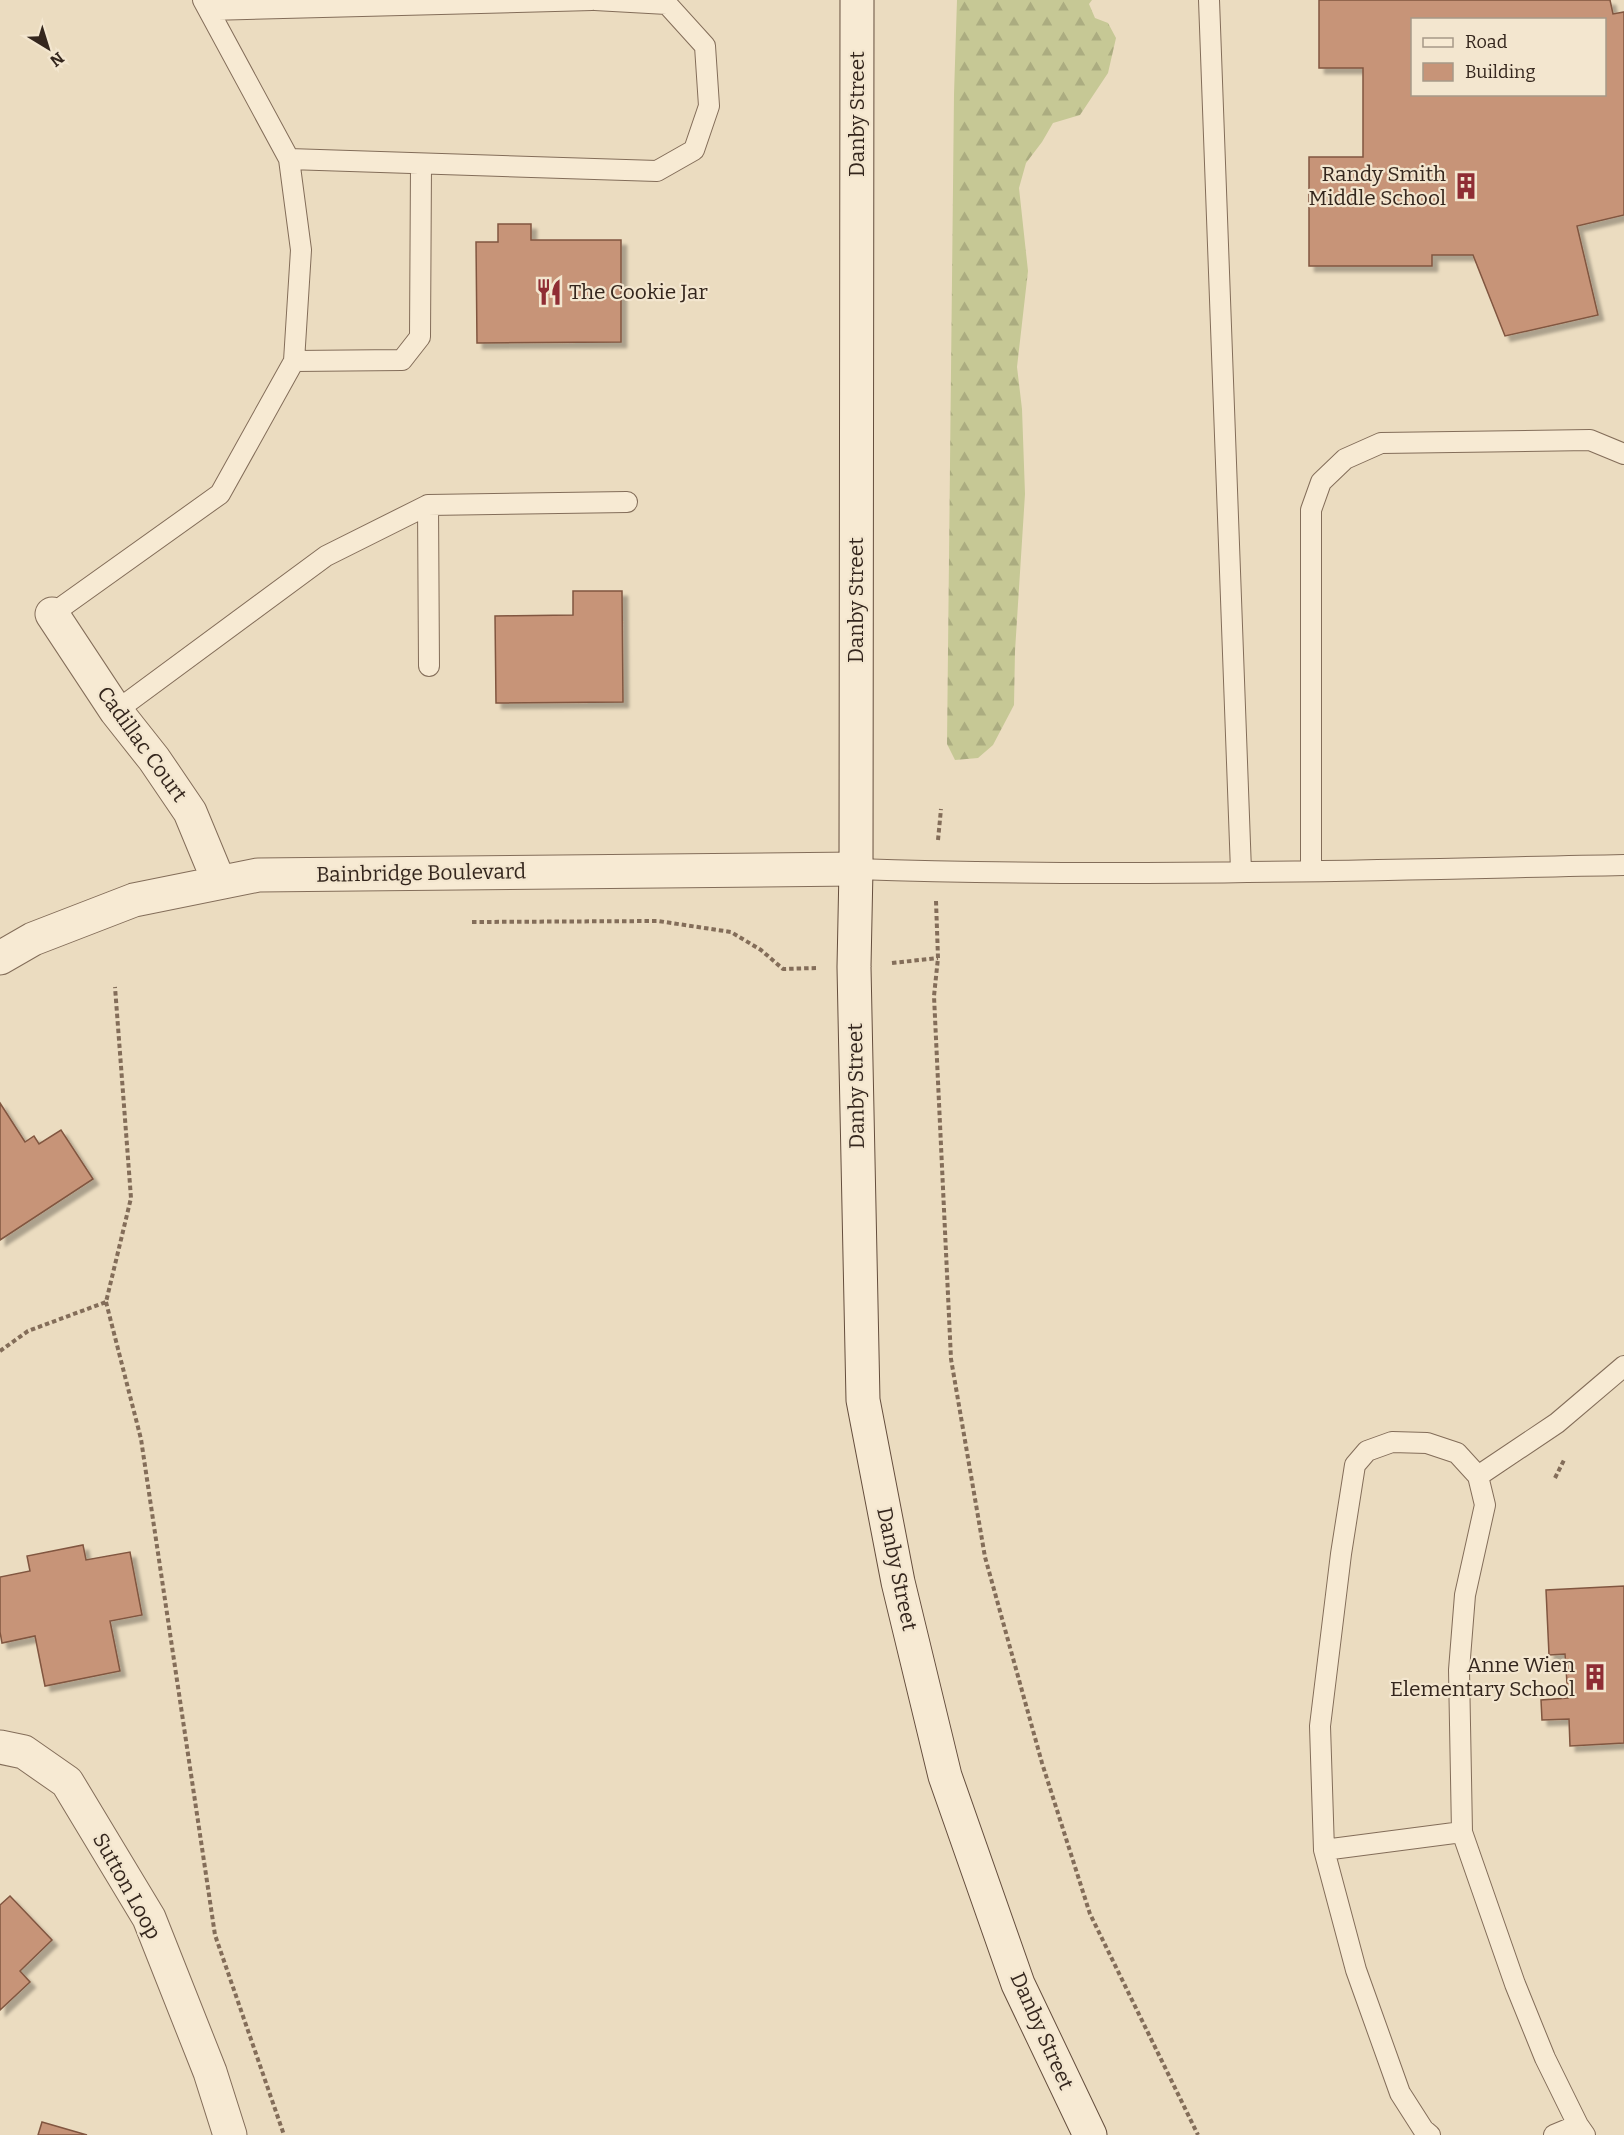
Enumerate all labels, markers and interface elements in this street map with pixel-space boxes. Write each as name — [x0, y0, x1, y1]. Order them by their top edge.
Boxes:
north arrow — [18, 18, 78, 78]
legend — [1411, 18, 1606, 96]
text: Road — [1465, 31, 1508, 53]
text: N — [46, 48, 68, 71]
street label: Danby Street — [844, 51, 870, 177]
text: Building — [1465, 61, 1536, 83]
place label: Randy Smith Middle School — [1308, 161, 1446, 211]
building icon: Randy Smith Middle School — [1451, 171, 1481, 201]
restaurant icon: The Cookie Jar — [534, 277, 564, 307]
place label: The Cookie Jar — [569, 279, 708, 305]
street label: Danby Street — [843, 537, 869, 663]
street label: Cadillac Court — [91, 681, 193, 807]
street label: Bainbridge Boulevard — [316, 858, 526, 888]
street label: Danby Street — [842, 1023, 870, 1149]
street label: Danby Street — [871, 1505, 923, 1634]
place label: Anne Wien Elementary School — [1390, 1652, 1575, 1702]
building icon: Anne Wien Elementary School — [1580, 1662, 1610, 1692]
street label: Sutton Loop — [87, 1828, 167, 1944]
street label: Danby Street — [1005, 1968, 1080, 2094]

